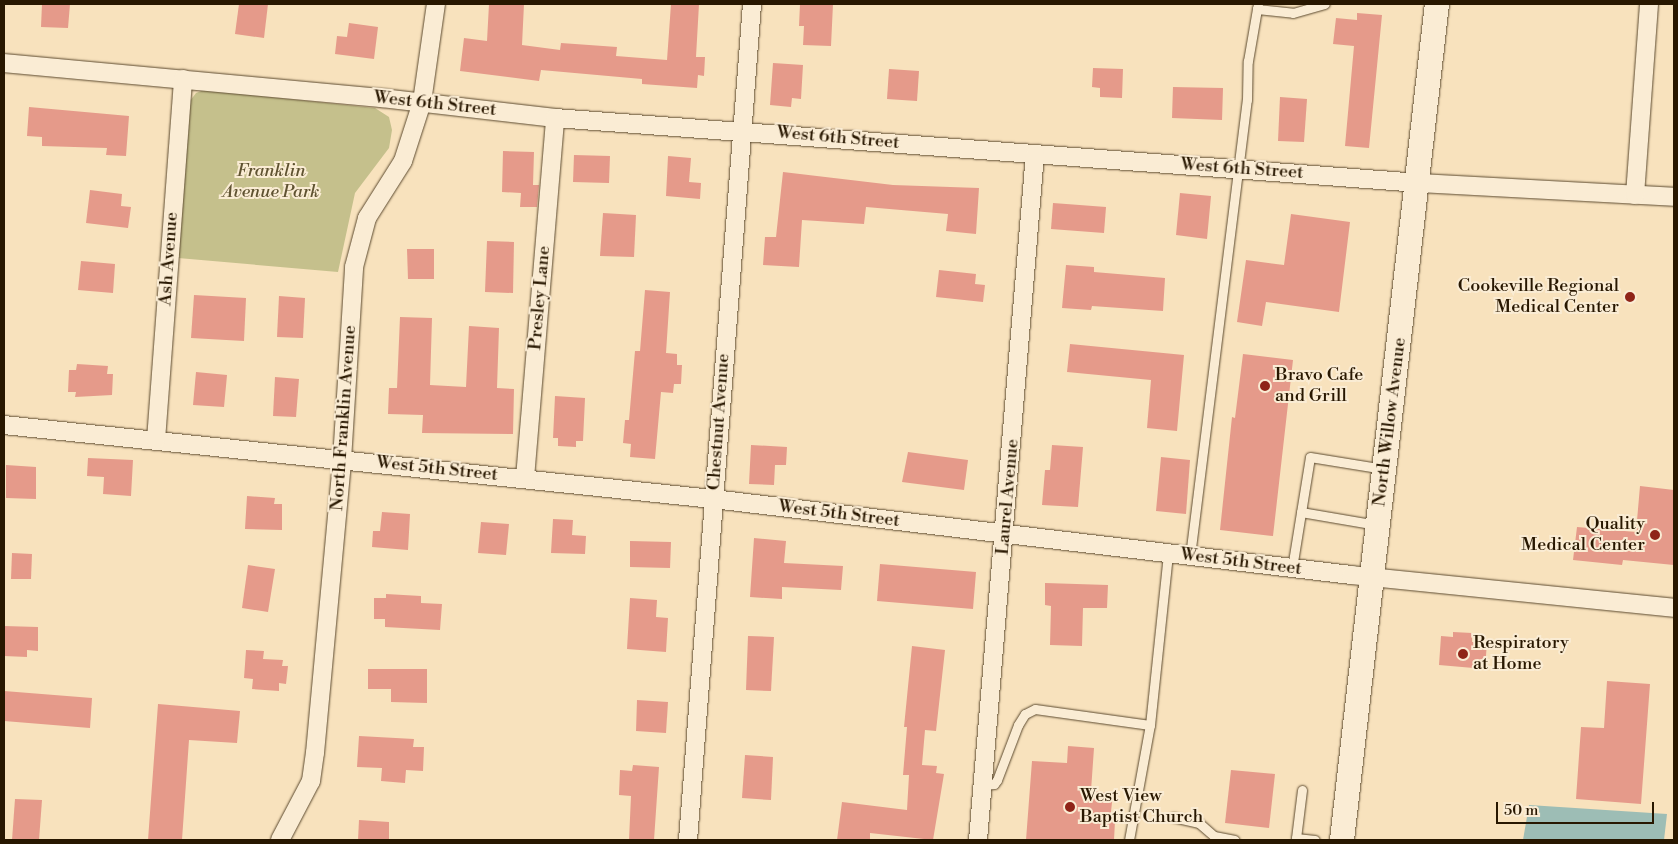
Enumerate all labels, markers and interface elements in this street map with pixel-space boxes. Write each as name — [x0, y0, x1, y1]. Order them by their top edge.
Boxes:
street label: West 6th Street — [373, 87, 497, 121]
street label: West 6th Street — [776, 122, 900, 154]
street label: West 6th Street — [1180, 154, 1304, 184]
park label: Franklin Avenue Park — [223, 161, 319, 203]
street label: Ash Avenue — [155, 211, 183, 307]
street label: Presley Lane — [525, 245, 555, 351]
place label: Cookeville Regional Medical Center — [1458, 276, 1619, 318]
marker: Cookeville Regional Medical Center — [1623, 290, 1637, 304]
street label: North Franklin Avenue — [327, 324, 361, 512]
street label: North Willow Avenue — [1369, 336, 1411, 508]
street label: Chestnut Avenue — [703, 353, 735, 491]
place label: Bravo Cafe and Grill — [1275, 365, 1363, 408]
marker: Bravo Cafe and Grill — [1259, 380, 1271, 392]
street label: Laurel Avenue — [992, 438, 1024, 556]
street label: West 5th Street — [375, 452, 499, 486]
street label: West 5th Street — [777, 496, 901, 532]
place label: Quality Medical Center — [1521, 514, 1645, 556]
marker: Quality Medical Center — [1649, 529, 1661, 541]
street label: West 5th Street — [1179, 544, 1303, 580]
place label: Respiratory at Home — [1473, 633, 1569, 676]
marker: Respiratory at Home — [1457, 648, 1469, 660]
place label: West View Baptist Church — [1080, 786, 1203, 829]
scale bar — [1498, 792, 1656, 824]
marker: West View Baptist Church — [1064, 801, 1076, 813]
text: 50 m — [1504, 801, 1538, 820]

